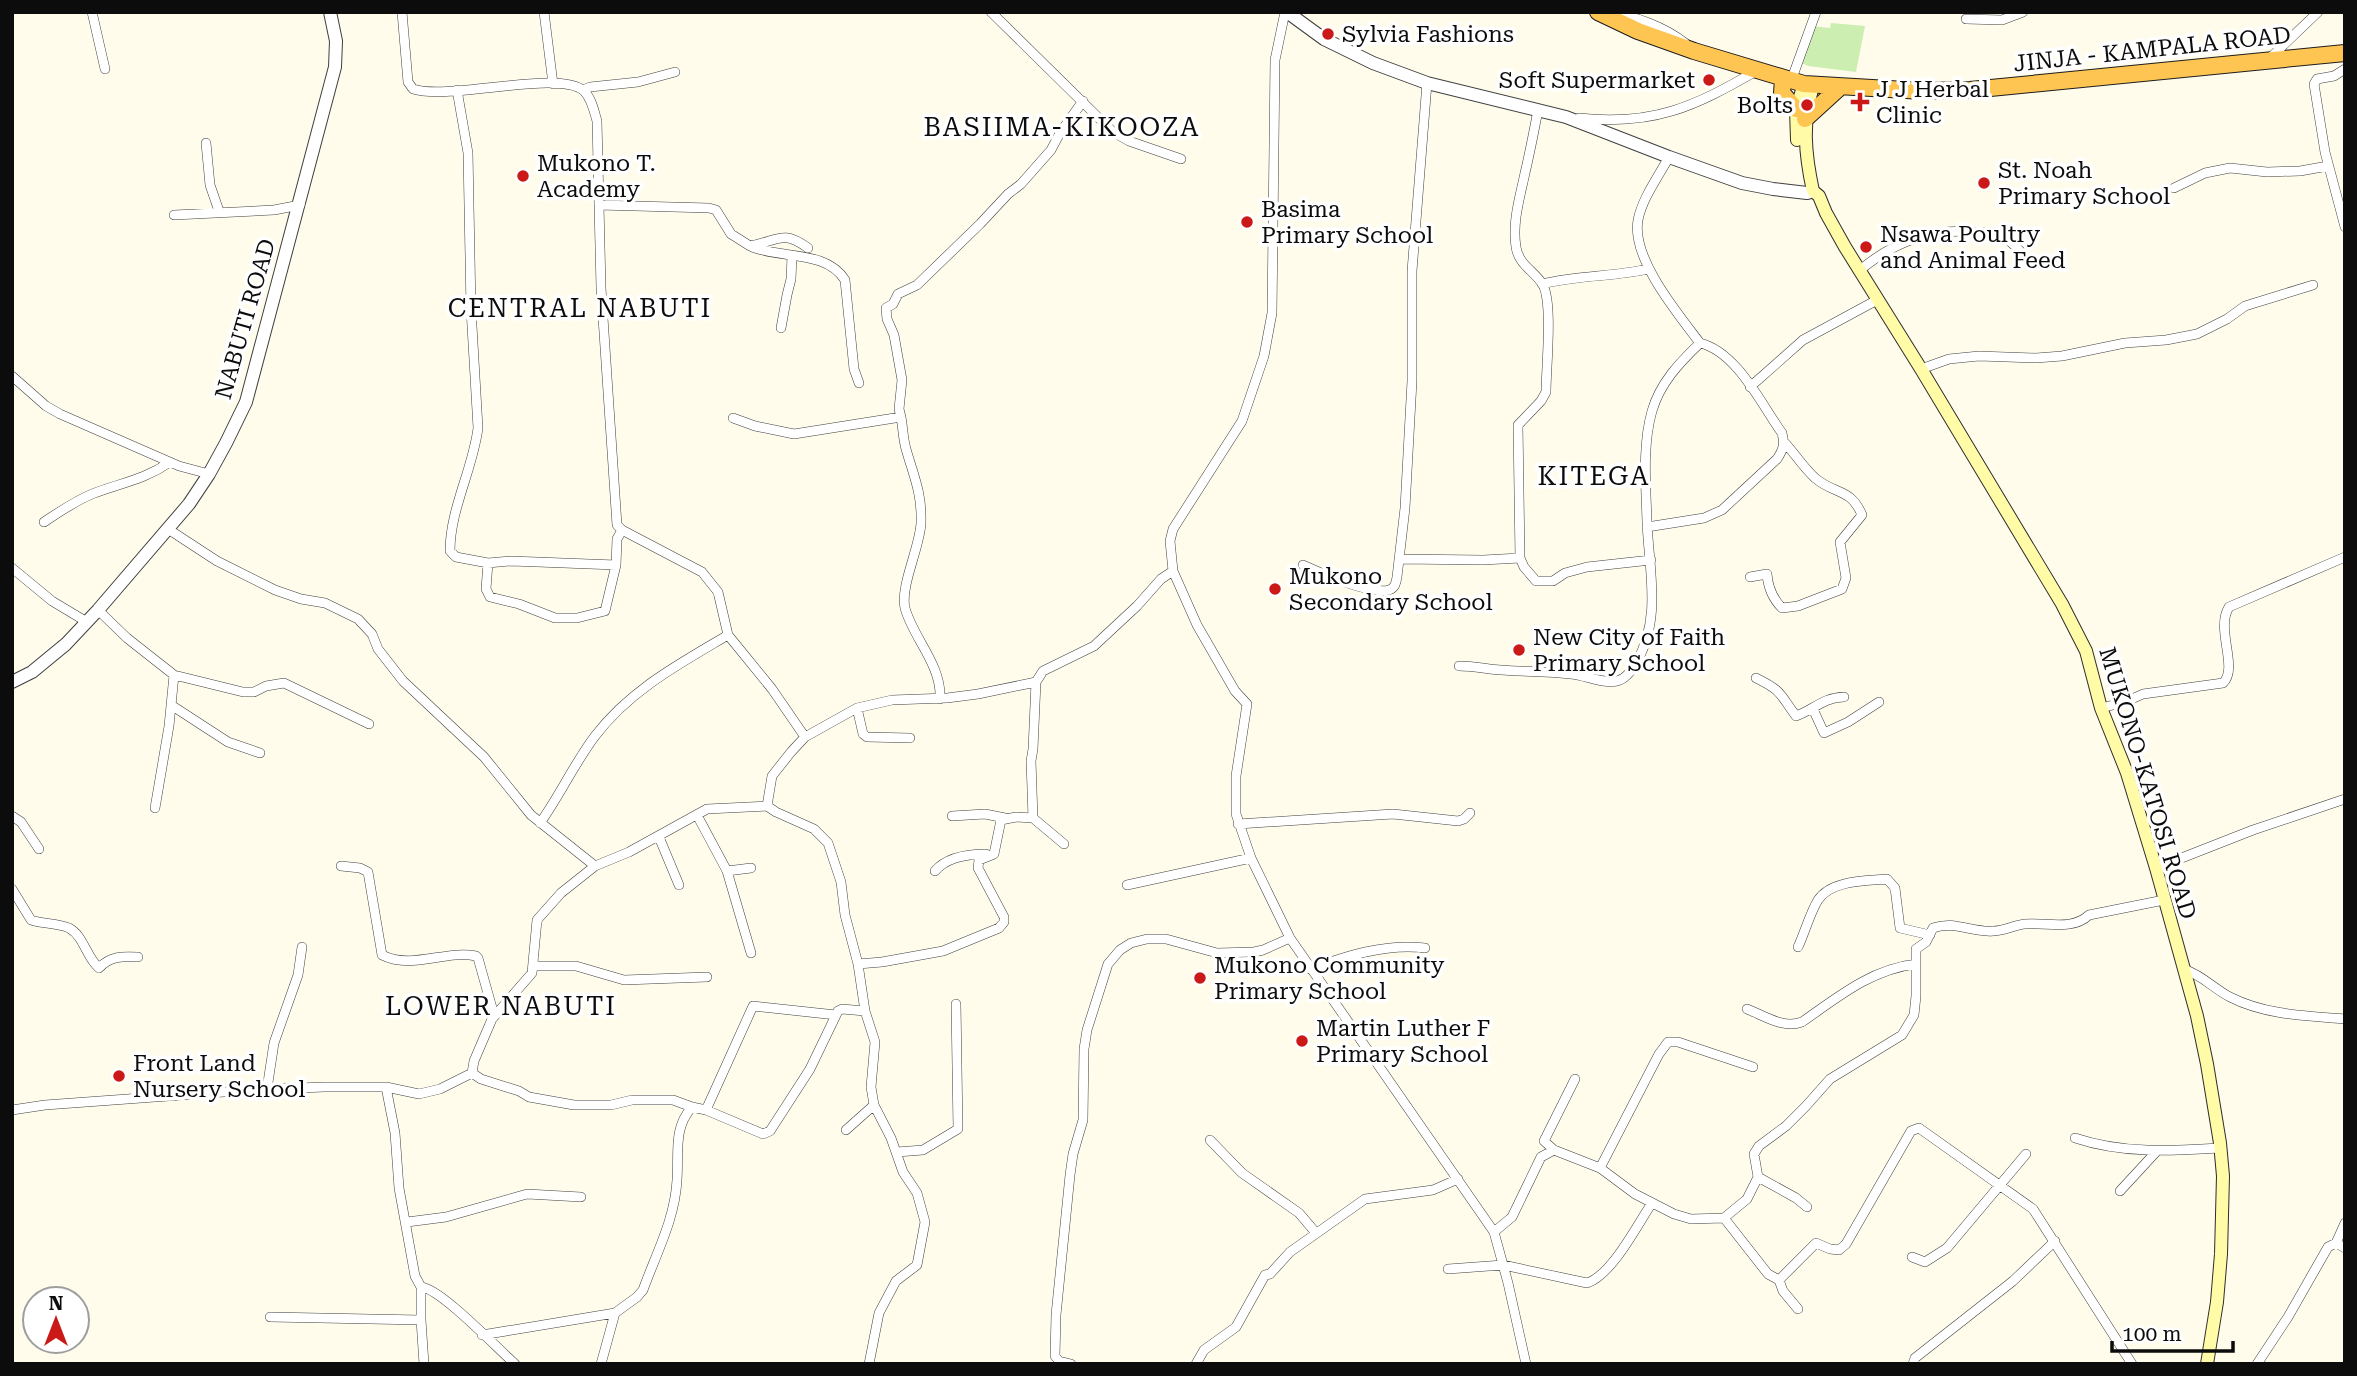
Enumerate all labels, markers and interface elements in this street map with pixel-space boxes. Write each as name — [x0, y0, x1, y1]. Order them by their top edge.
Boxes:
place label: Sylvia Fashions — [1342, 21, 1514, 48]
street label: JINJA - KAMPALA ROAD — [2012, 22, 2292, 77]
marker: Sylvia Fashions — [1320, 26, 1336, 42]
place label: Soft Supermarket — [1499, 67, 1695, 94]
marker: Soft Supermarket — [1701, 72, 1717, 88]
place label: J J Herbal Clinic — [1876, 76, 1989, 129]
place label: Bolts — [1737, 92, 1793, 119]
marker: J J Herbal Clinic — [1850, 92, 1870, 112]
marker: Bolts — [1799, 97, 1815, 113]
district label: BASIIMA-KIKOOZA — [924, 112, 1200, 142]
place label: Mukono T. Academy — [537, 150, 656, 203]
place label: St. Noah Primary School — [1998, 157, 2170, 210]
marker: Mukono T. Academy — [515, 168, 531, 184]
marker: St. Noah Primary School — [1976, 175, 1992, 191]
place label: Basima Primary School — [1261, 196, 1433, 249]
marker: Basima Primary School — [1239, 214, 1255, 230]
place label: Nsawa Poultry and Animal Feed — [1880, 221, 2066, 274]
street label: NABUTI ROAD — [210, 236, 281, 402]
marker: Nsawa Poultry and Animal Feed — [1858, 239, 1874, 255]
district label: CENTRAL NABUTI — [448, 293, 712, 323]
district label: KITEGA — [1537, 461, 1651, 491]
place label: Mukono Secondary School — [1289, 563, 1493, 616]
marker: Mukono Secondary School — [1267, 581, 1283, 597]
place label: New City of Faith Primary School — [1533, 624, 1725, 677]
marker: New City of Faith Primary School — [1511, 642, 1527, 658]
street label: MUKONO-KATOSI ROAD — [2093, 644, 2202, 922]
place label: Mukono Community Primary School — [1214, 952, 1445, 1005]
marker: Mukono Community Primary School — [1192, 970, 1208, 986]
district label: LOWER NABUTI — [385, 991, 617, 1021]
place label: Martin Luther F Primary School — [1316, 1015, 1490, 1068]
marker: Martin Luther F Primary School — [1294, 1033, 1310, 1049]
place label: Front Land Nursery School — [133, 1050, 305, 1103]
marker: Front Land Nursery School — [111, 1068, 127, 1084]
north arrow — [21, 1285, 91, 1355]
text: N — [49, 1292, 64, 1315]
scale bar — [2112, 1310, 2233, 1354]
text: 100 m — [2122, 1322, 2182, 1346]

